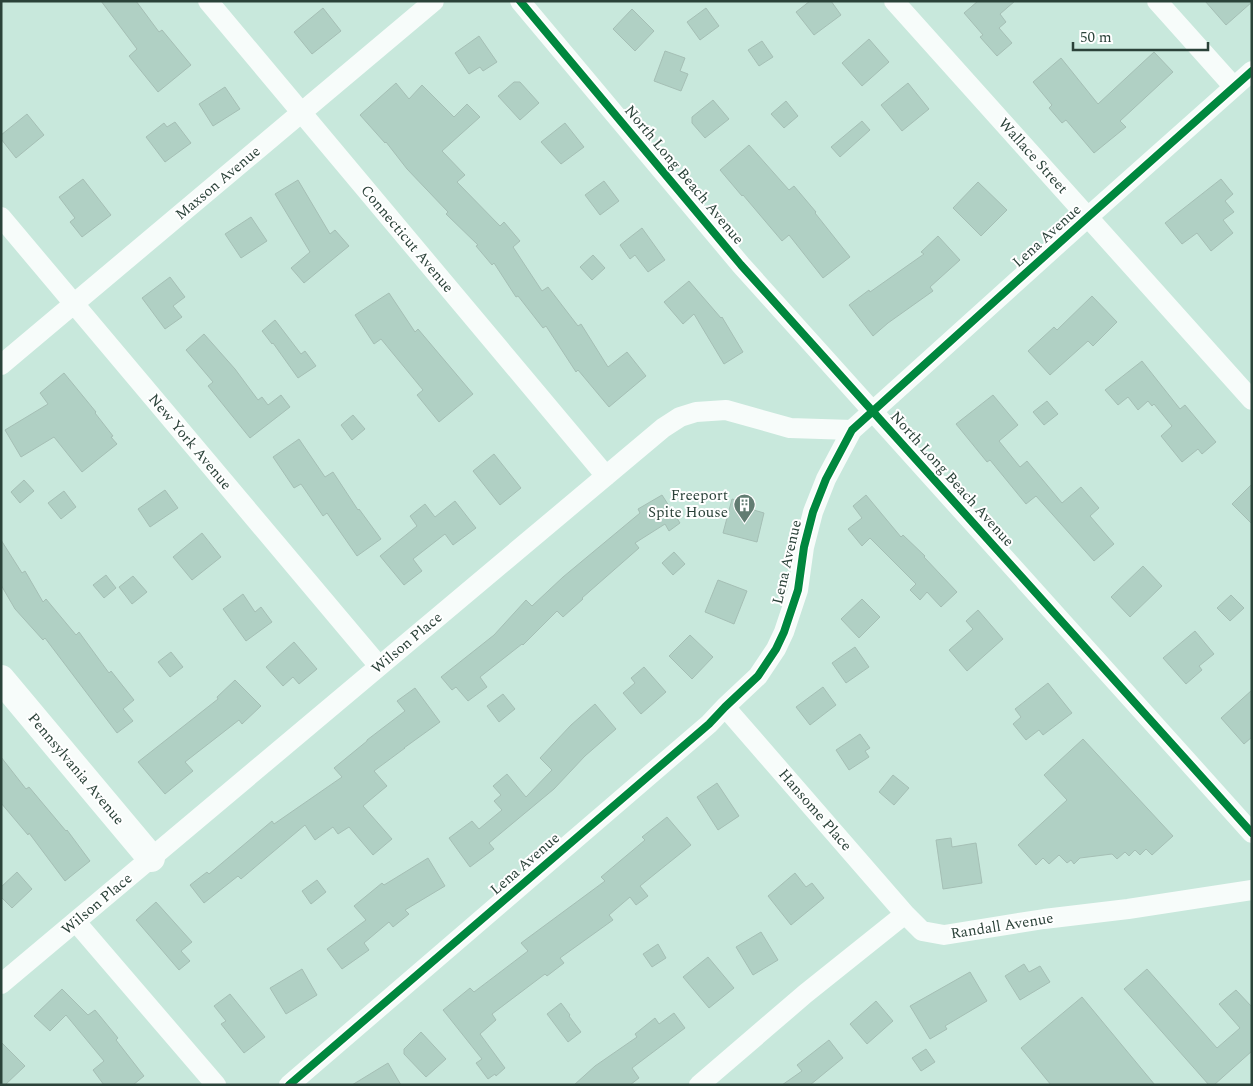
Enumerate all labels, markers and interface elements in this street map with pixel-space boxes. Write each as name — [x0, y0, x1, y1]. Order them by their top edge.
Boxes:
scale bar — [1073, 20, 1208, 52]
text: 50 m — [1080, 26, 1112, 49]
street label: North Long Beach Avenue — [619, 100, 749, 250]
street label: Wallace Street — [993, 113, 1073, 199]
street label: Maxson Avenue — [170, 140, 266, 226]
street label: Connecticut Avenue — [355, 180, 459, 298]
street label: Lena Avenue — [1007, 199, 1087, 273]
street label: New York Avenue — [143, 389, 237, 495]
street label: North Long Beach Avenue — [885, 406, 1019, 552]
place label: Freeport Spite House — [648, 484, 728, 524]
building icon: Freeport Spite House — [732, 492, 756, 523]
street label: Lena Avenue — [766, 518, 808, 606]
street label: Wilson Place — [366, 606, 448, 680]
street label: Pennsylvania Avenue — [22, 708, 130, 830]
street label: Hansome Place — [773, 764, 857, 856]
street label: Lena Avenue — [485, 827, 565, 901]
street label: Wilson Place — [56, 867, 138, 941]
street label: Randall Avenue — [949, 907, 1055, 945]

